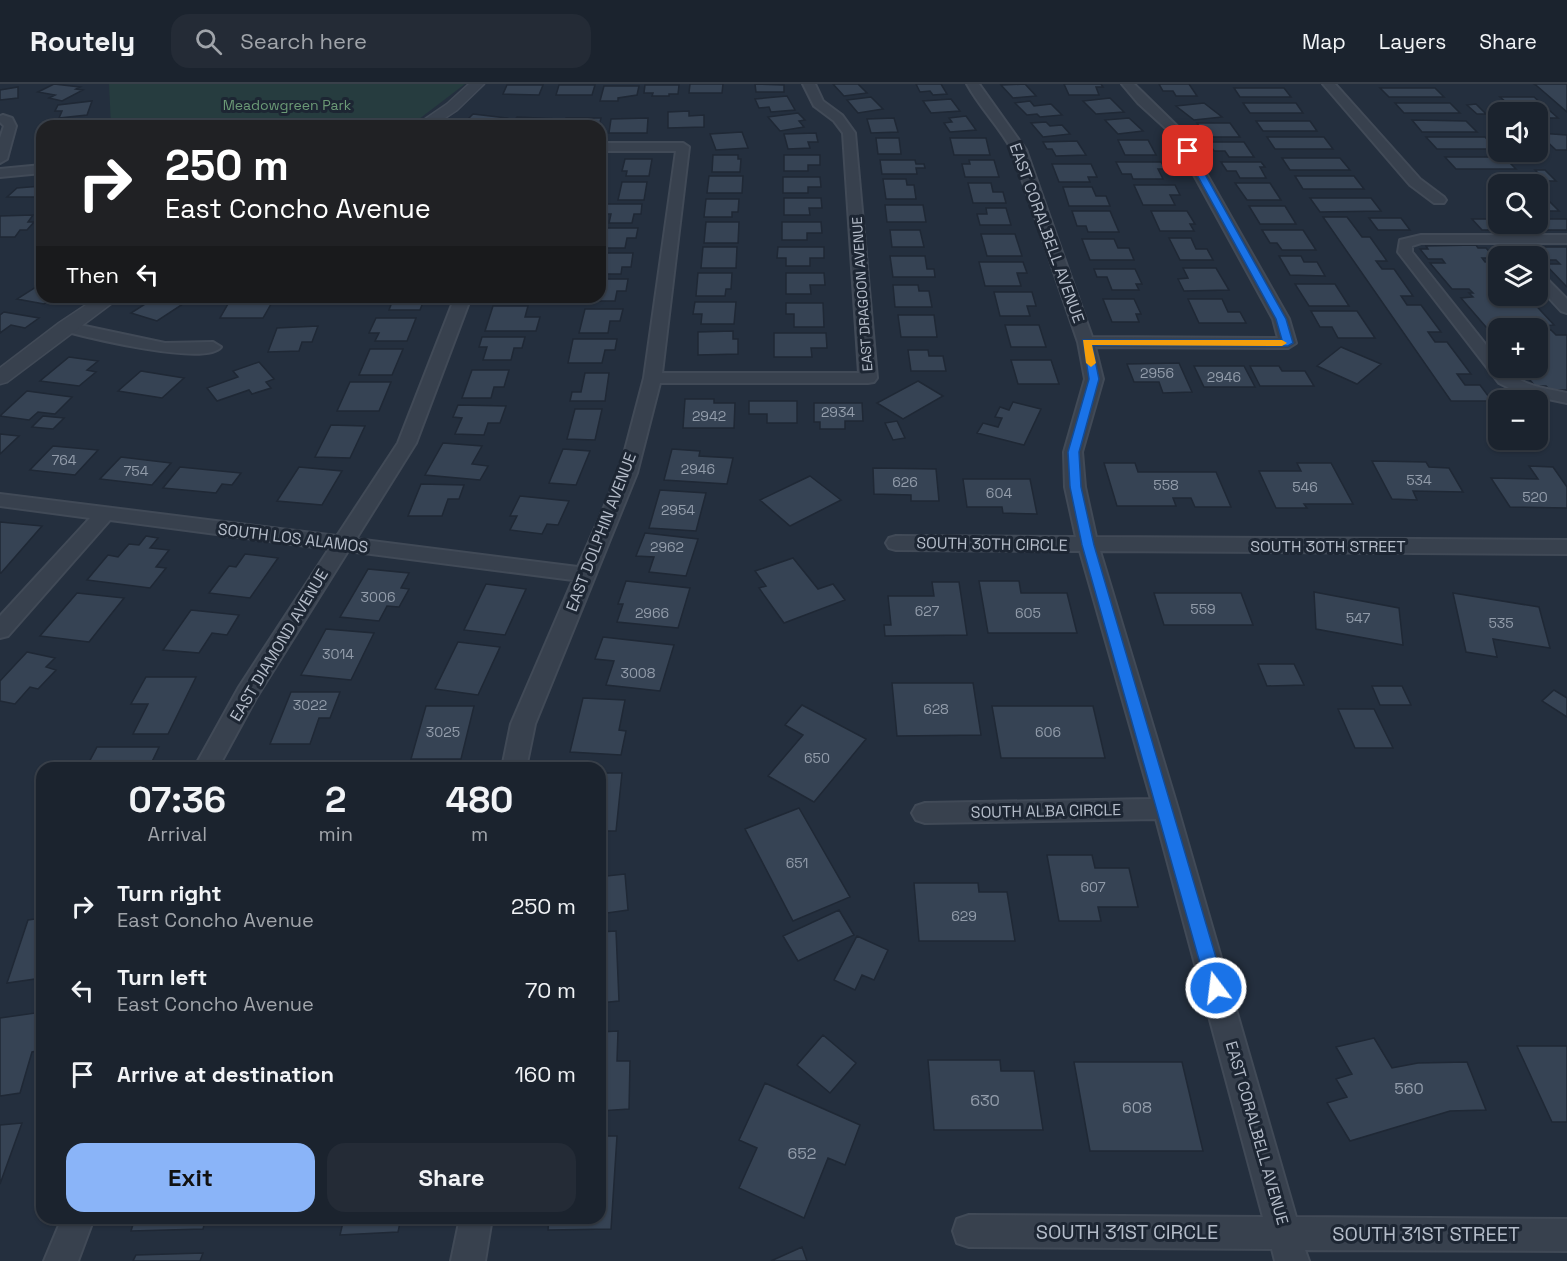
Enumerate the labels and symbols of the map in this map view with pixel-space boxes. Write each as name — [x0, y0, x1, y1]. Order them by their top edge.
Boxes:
park label: Meadowgreen Park — [223, 96, 352, 114]
pin — [1162, 125, 1213, 176]
street label: EAST CORALBELL AVENUE — [1005, 140, 1089, 326]
street label: EAST DRAGOON AVENUE — [848, 216, 876, 372]
house number: 2956 — [1140, 364, 1174, 382]
house number: 2946 — [1207, 368, 1241, 386]
house number: 2934 — [821, 403, 855, 421]
house number: 2942 — [692, 407, 726, 425]
street label: EAST DOLPHIN AVENUE — [561, 450, 641, 614]
house number: 764 — [51, 451, 77, 469]
house number: 2946 — [681, 460, 715, 478]
house number: 754 — [123, 462, 149, 480]
house number: 534 — [1406, 471, 1432, 489]
house number: 626 — [892, 473, 918, 491]
house number: 558 — [1153, 476, 1179, 494]
house number: 546 — [1292, 478, 1318, 496]
house number: 604 — [986, 484, 1012, 502]
house number: 520 — [1522, 488, 1548, 506]
house number: 2954 — [661, 501, 695, 519]
street label: SOUTH LOS ALAMOS — [217, 518, 370, 558]
street label: SOUTH 30TH CIRCLE — [916, 532, 1068, 556]
street label: SOUTH 30TH STREET — [1250, 536, 1406, 557]
house number: 2962 — [650, 538, 684, 556]
street label: EAST DIAMOND AVENUE — [225, 565, 333, 725]
house number: 3006 — [361, 588, 395, 606]
house number: 559 — [1190, 600, 1216, 618]
house number: 627 — [915, 602, 939, 620]
house number: 2966 — [635, 604, 669, 622]
house number: 605 — [1015, 604, 1041, 622]
house number: 547 — [1346, 609, 1370, 627]
house number: 535 — [1488, 614, 1514, 632]
house number: 3014 — [322, 645, 354, 663]
house number: 3008 — [620, 664, 656, 682]
house number: 3022 — [293, 696, 327, 714]
house number: 628 — [923, 700, 949, 718]
house number: 3025 — [426, 723, 460, 741]
house number: 606 — [1035, 723, 1061, 741]
house number: 650 — [804, 749, 830, 767]
street label: SOUTH ALBA CIRCLE — [971, 799, 1121, 823]
house number: 651 — [786, 854, 808, 872]
house number: 607 — [1080, 878, 1106, 896]
house number: 629 — [951, 907, 977, 925]
position arrow — [1184, 956, 1248, 1020]
street label: EAST CORALBELL AVENUE — [1221, 1039, 1293, 1227]
house number: 560 — [1394, 1078, 1424, 1099]
house number: 630 — [970, 1090, 1000, 1111]
house number: 608 — [1122, 1097, 1152, 1118]
house number: 652 — [788, 1143, 816, 1164]
street label: SOUTH 31ST CIRCLE — [1036, 1219, 1218, 1245]
street label: SOUTH 31ST STREET — [1332, 1221, 1520, 1247]

